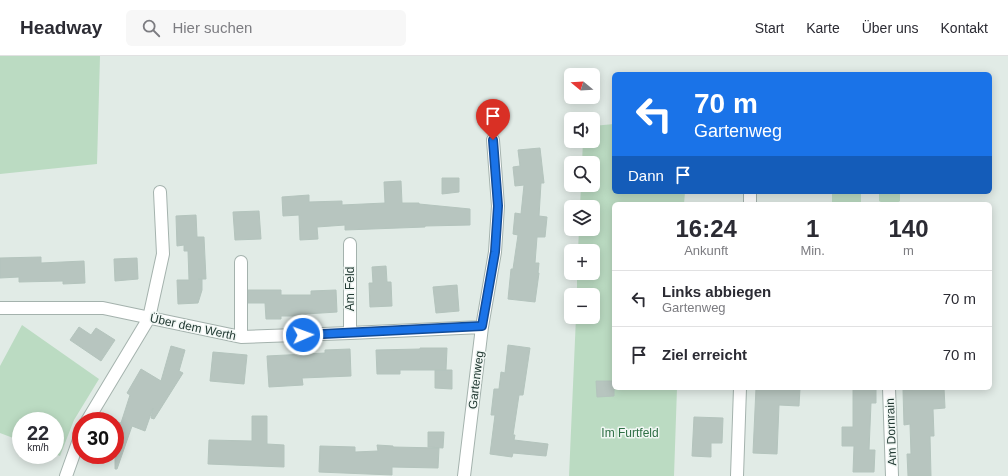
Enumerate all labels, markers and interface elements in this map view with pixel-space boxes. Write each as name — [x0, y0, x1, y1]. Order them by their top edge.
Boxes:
search box — [126, 10, 406, 46]
text: Headway — [20, 17, 102, 38]
icon: search — [140, 17, 162, 39]
text: Hier suchen — [172, 19, 252, 36]
text: Start — [755, 20, 784, 36]
text: Karte — [806, 20, 840, 36]
text: Über uns — [862, 20, 919, 36]
text: Kontakt — [941, 20, 988, 36]
north arrow — [564, 68, 600, 104]
map controls — [564, 68, 600, 324]
icon: left — [628, 88, 680, 140]
text: 70 m — [694, 88, 758, 119]
pin — [476, 99, 510, 140]
icon: arrive — [482, 105, 504, 127]
button: sound — [564, 112, 600, 148]
text: Gartenweg — [694, 121, 782, 141]
button: search — [564, 156, 600, 192]
icon: arrive — [672, 164, 694, 186]
text: Dann — [628, 167, 664, 184]
button: layers — [564, 200, 600, 236]
text: 16:24 — [676, 215, 737, 242]
text: 1 — [806, 215, 819, 242]
text: 140 — [888, 215, 929, 242]
text: Ankunft — [684, 243, 728, 258]
text: Min. — [800, 243, 825, 258]
text: m — [903, 243, 914, 258]
button: + — [564, 244, 600, 280]
street label: Am Feld — [343, 267, 357, 311]
text: Links abbiegen — [662, 283, 771, 300]
button: − — [564, 288, 600, 324]
icon: left — [628, 288, 650, 310]
text: 70 m — [943, 290, 976, 307]
text: Gartenweg — [662, 300, 726, 315]
street label: Über dem Werth — [149, 311, 237, 343]
position arrow — [282, 314, 324, 356]
icon: arrive — [628, 344, 650, 366]
text: Ziel erreicht — [662, 346, 747, 363]
text: 70 m — [943, 346, 976, 363]
street label: Gartenweg — [465, 350, 487, 410]
street label: Am Dornrain — [883, 398, 899, 466]
speed limit sign: 30 — [72, 412, 124, 464]
text: 22 — [27, 422, 49, 444]
park label: Im Furtfeld — [601, 426, 659, 440]
text: km/h — [27, 442, 49, 453]

